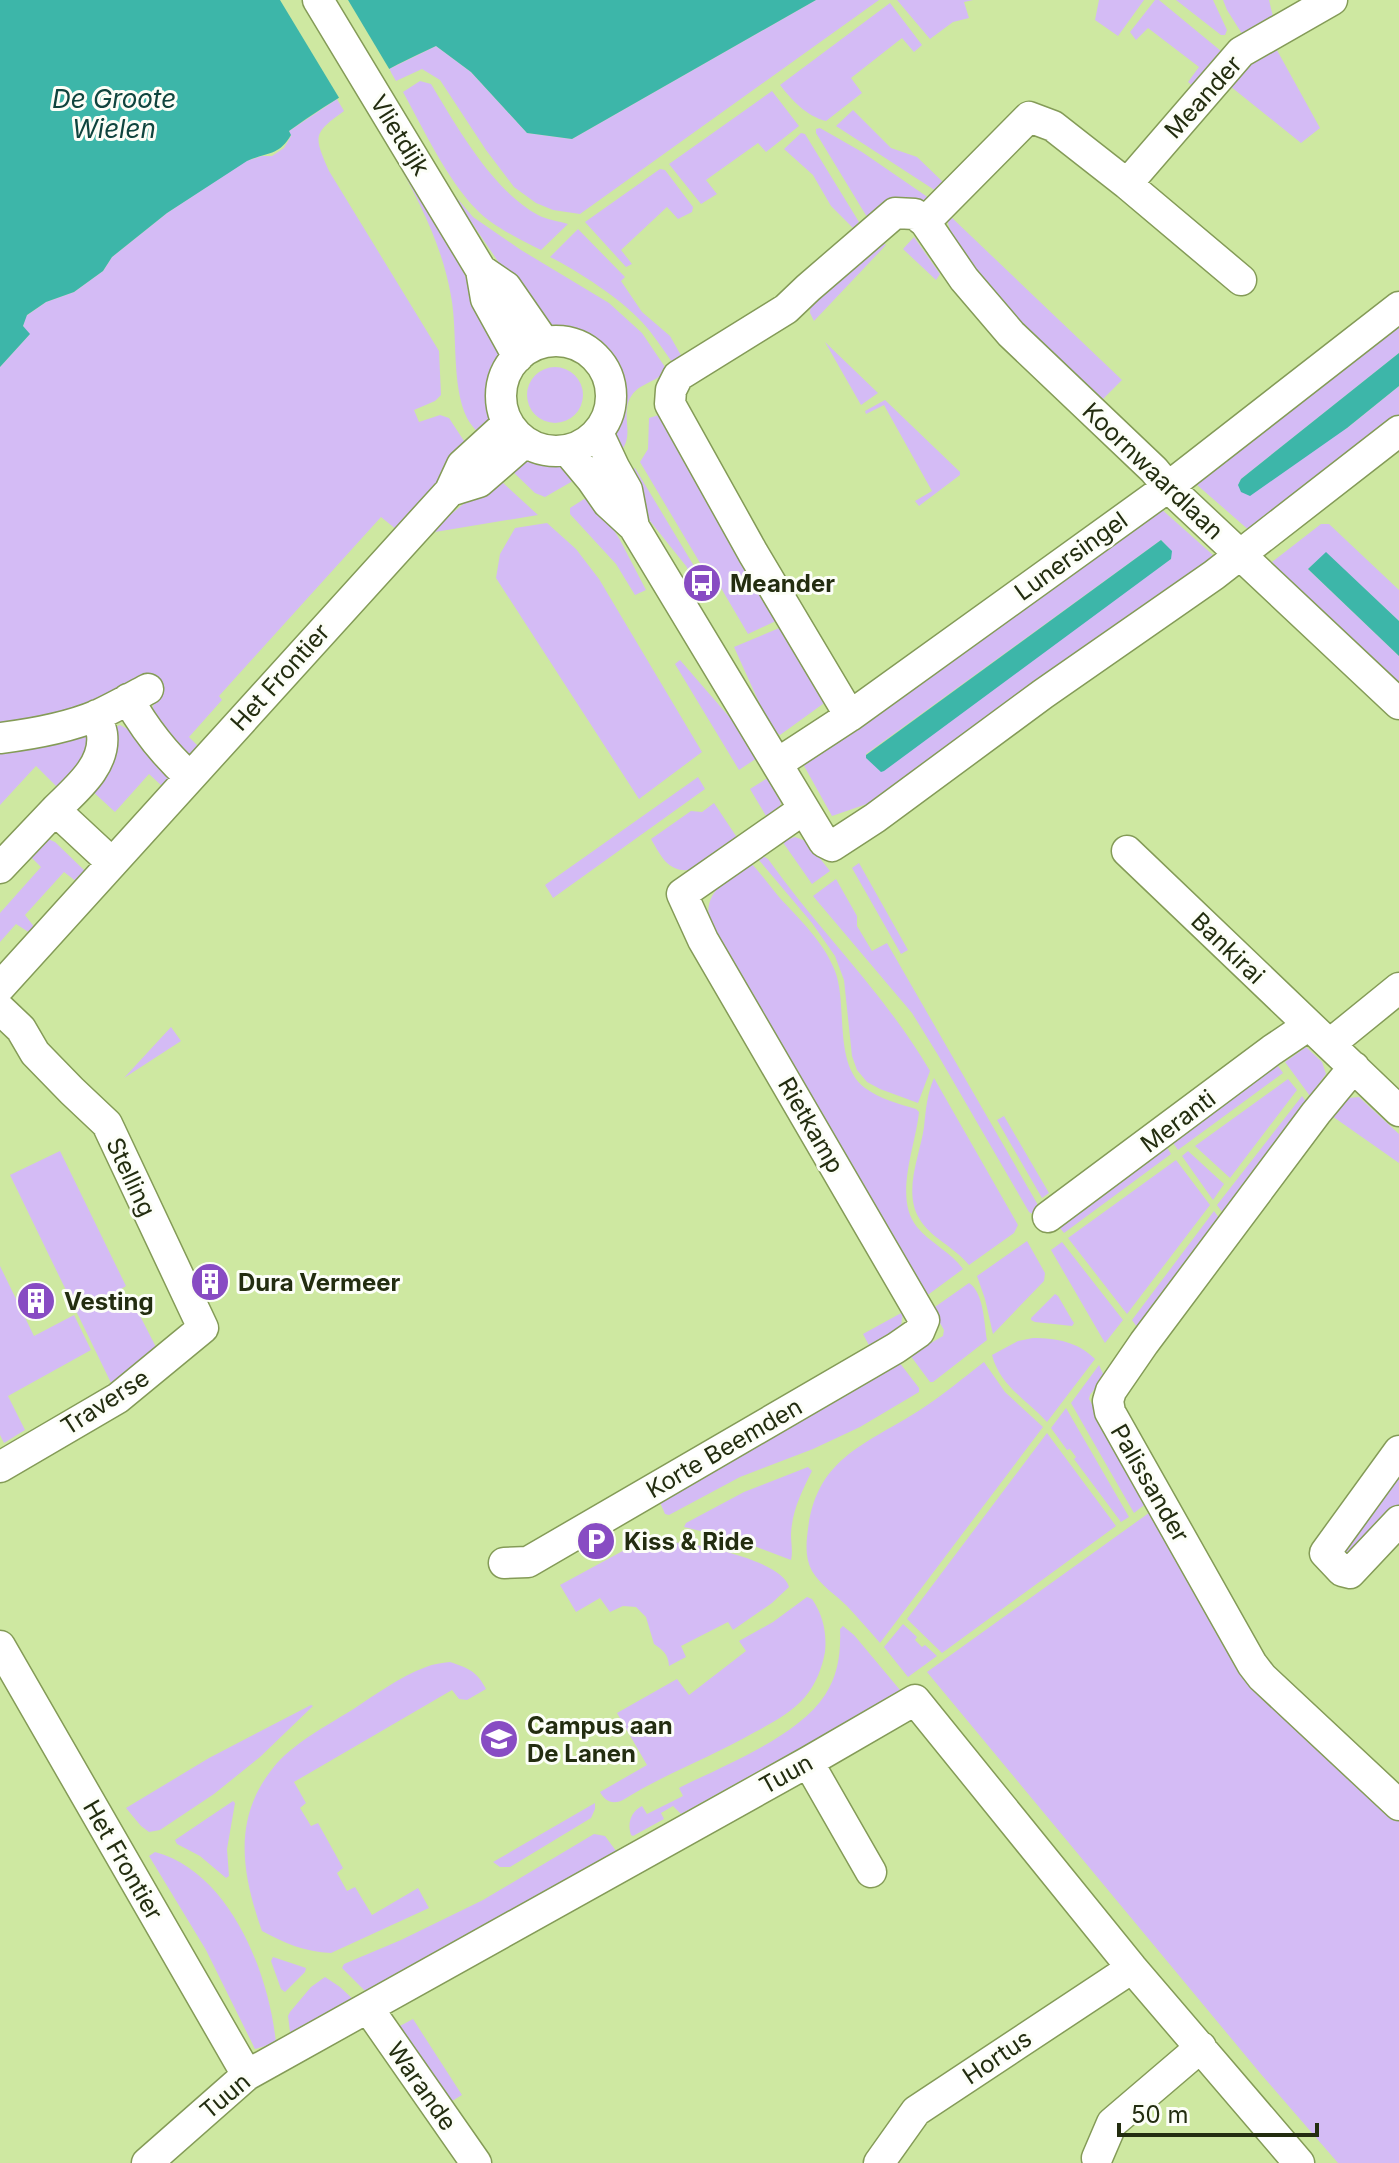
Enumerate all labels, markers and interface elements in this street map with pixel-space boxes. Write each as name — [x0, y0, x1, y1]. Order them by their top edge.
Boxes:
street label: Meander — [1158, 50, 1248, 144]
water label: De Groote Wielen — [52, 83, 176, 144]
street label: Vlietdijk — [364, 89, 436, 181]
street label: Koornwaardlaan — [1077, 397, 1229, 545]
street label: Lunersingel — [1009, 505, 1133, 607]
bus stop icon: Meander — [681, 562, 723, 604]
place label: Meander — [730, 569, 835, 598]
street label: Het Frontier — [224, 618, 336, 736]
street label: Bankirai — [1185, 906, 1271, 990]
street label: Rietkamp — [772, 1072, 850, 1178]
street label: Meranti — [1135, 1084, 1221, 1158]
street label: Stelling — [100, 1133, 162, 1221]
building icon: Dura Vermeer — [189, 1261, 231, 1303]
place label: Dura Vermeer — [238, 1268, 401, 1297]
building icon: Vesting — [15, 1280, 57, 1322]
place label: Vesting — [64, 1287, 154, 1316]
street label: Traverse — [56, 1363, 154, 1441]
street label: Korte Beemden — [641, 1392, 807, 1504]
street label: Palissander — [1105, 1419, 1195, 1547]
parking icon: Kiss & Ride — [575, 1520, 617, 1562]
place label: Kiss & Ride — [624, 1527, 754, 1556]
place label: Campus aan De Lanen — [527, 1711, 673, 1768]
school or university icon: Campus aan De Lanen — [478, 1718, 520, 1760]
street label: Tuun — [754, 1748, 818, 1800]
street label: Het Frontier — [77, 1795, 169, 1925]
street label: Hortus — [957, 2024, 1037, 2090]
street label: Warande — [381, 2036, 463, 2136]
street label: Tuun — [194, 2067, 256, 2125]
scale bar — [1119, 2087, 1317, 2137]
text: 50 m — [1131, 2100, 1189, 2129]

